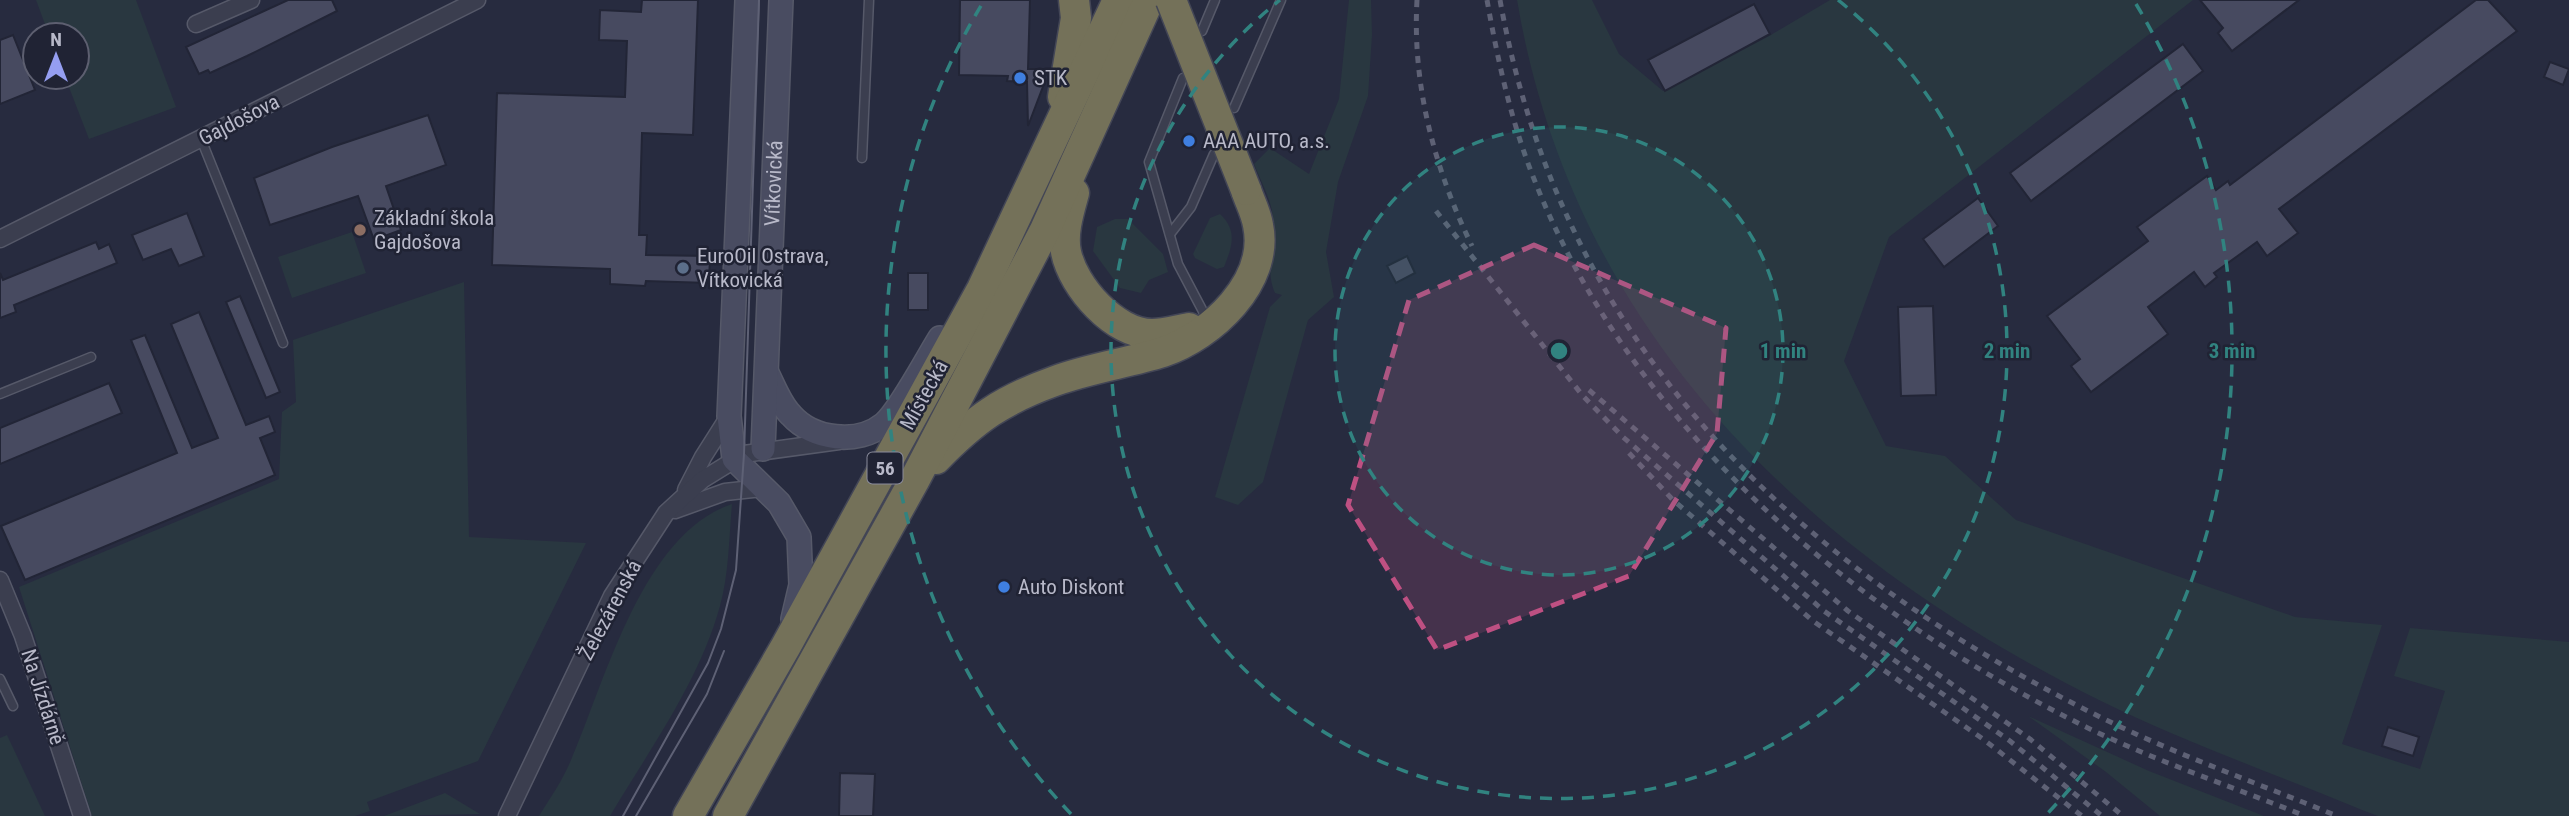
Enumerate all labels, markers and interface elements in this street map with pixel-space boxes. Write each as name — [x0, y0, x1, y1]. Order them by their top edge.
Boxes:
north arrow — [21, 21, 91, 91]
text: N — [50, 28, 62, 51]
place label: STK — [1034, 66, 1068, 90]
marker: STK — [1012, 70, 1028, 86]
street label: Gajdošova — [195, 90, 283, 150]
place label: AAA AUTO, a.s. — [1203, 129, 1330, 153]
marker: AAA AUTO, a.s. — [1181, 133, 1197, 149]
street label: Vítkovická — [760, 140, 787, 227]
place label: Základní škola Gajdošova — [374, 206, 494, 254]
marker: Základní škola Gajdošova — [352, 222, 368, 238]
place label: EuroOil Ostrava, Vítkovická — [697, 244, 829, 292]
marker: EuroOil Ostrava, Vítkovická — [675, 260, 691, 276]
centre of rings — [1547, 339, 1571, 363]
text: 1 min — [1760, 339, 1806, 363]
text: 2 min — [1984, 339, 2030, 363]
text: 3 min — [2209, 339, 2255, 363]
street label: Místecká — [895, 356, 953, 434]
road number: 56 — [868, 453, 903, 484]
street label: Železárenská — [574, 556, 646, 664]
place label: Auto Diskont — [1018, 575, 1124, 599]
marker: Auto Diskont — [996, 579, 1012, 595]
street label: Na Jízdárně — [16, 646, 70, 748]

